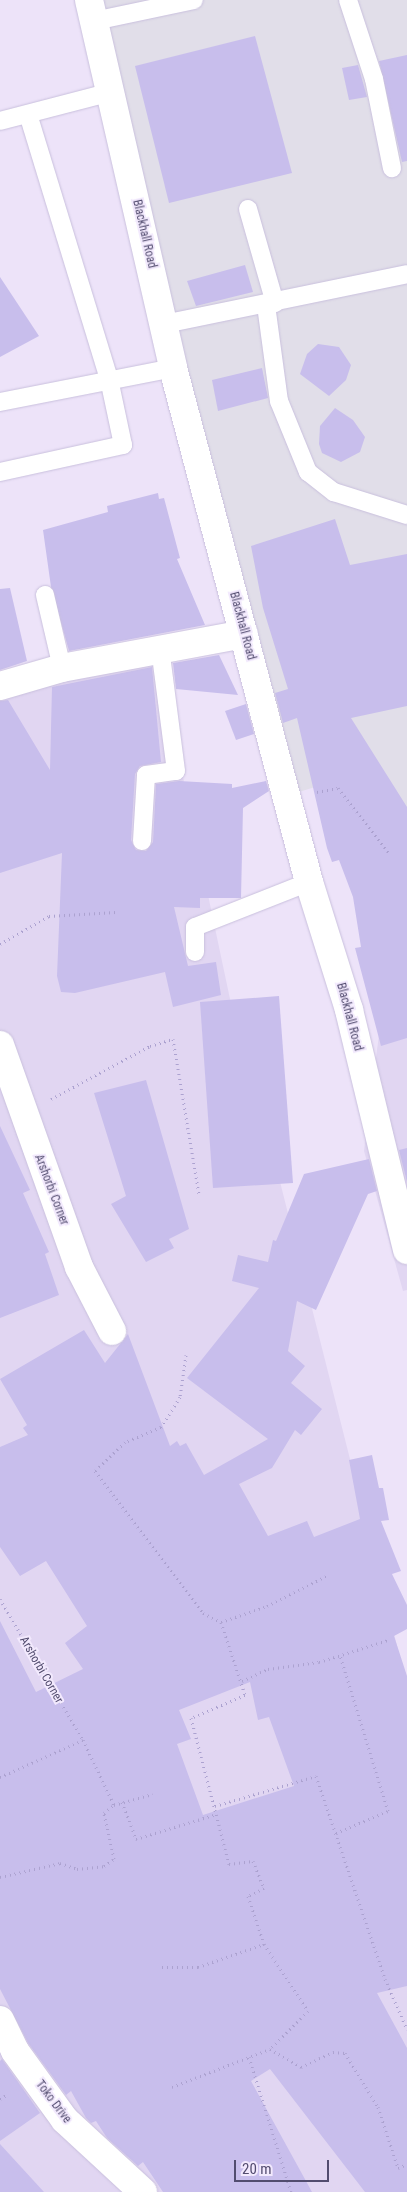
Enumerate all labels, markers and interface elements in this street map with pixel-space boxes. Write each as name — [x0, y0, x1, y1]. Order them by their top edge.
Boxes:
street label: Blackhall Road — [129, 198, 159, 270]
street label: Blackhall Road — [226, 590, 258, 662]
street label: Blackhall Road — [333, 981, 365, 1053]
street label: Arshorbi Corner — [31, 1153, 71, 1227]
street label: Arshorbi Corner — [16, 1634, 66, 1706]
street label: Toko Drive — [32, 2078, 74, 2126]
scale bar — [237, 2150, 332, 2182]
text: 20 m — [242, 2160, 272, 2178]

